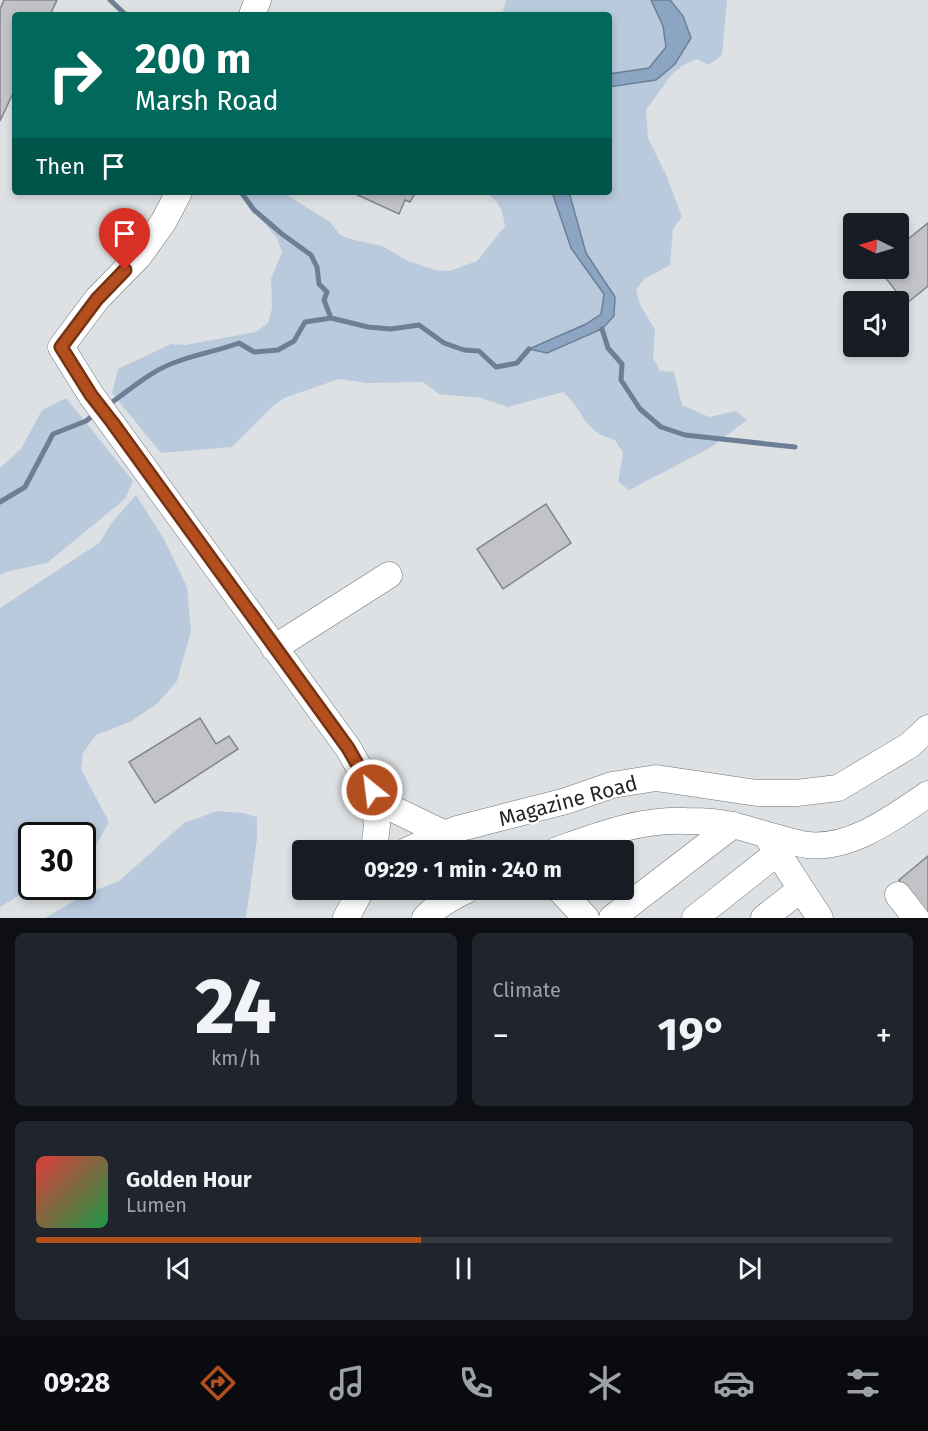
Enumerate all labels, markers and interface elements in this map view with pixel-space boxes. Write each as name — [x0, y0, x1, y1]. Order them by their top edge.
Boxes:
text: 200 m — [135, 34, 251, 84]
icon: right — [36, 36, 114, 114]
text: Marsh Road — [135, 85, 279, 117]
icon: arrive — [97, 150, 130, 183]
text: Then — [36, 153, 85, 180]
pin — [99, 208, 150, 270]
north arrow — [843, 213, 909, 279]
map controls — [843, 213, 909, 357]
icon: arrive — [108, 217, 141, 250]
button: sound — [843, 291, 909, 357]
position arrow — [340, 758, 404, 822]
street label: Magazine Road — [496, 770, 640, 832]
speed limit sign: 30 — [18, 822, 96, 900]
text: 09:29 · 1 min · 240 m — [364, 856, 562, 883]
text: 24 — [195, 960, 277, 1054]
text: Climate — [493, 978, 561, 1002]
text: 19° — [658, 1008, 727, 1062]
text: − — [493, 1016, 509, 1056]
text: + — [876, 1016, 892, 1056]
text: km/h — [211, 1046, 261, 1070]
text: Golden Hour — [126, 1166, 252, 1193]
text: Lumen — [126, 1193, 187, 1217]
icon: previous — [162, 1252, 195, 1285]
icon: pause — [447, 1252, 480, 1285]
icon: next — [733, 1252, 766, 1285]
icon: directions — [197, 1362, 239, 1404]
icon: music — [326, 1362, 368, 1404]
icon: phone — [455, 1362, 497, 1404]
icon: climate — [584, 1362, 626, 1404]
icon: car — [713, 1362, 755, 1404]
icon: filters — [842, 1362, 884, 1404]
text: 09:28 — [44, 1367, 110, 1399]

